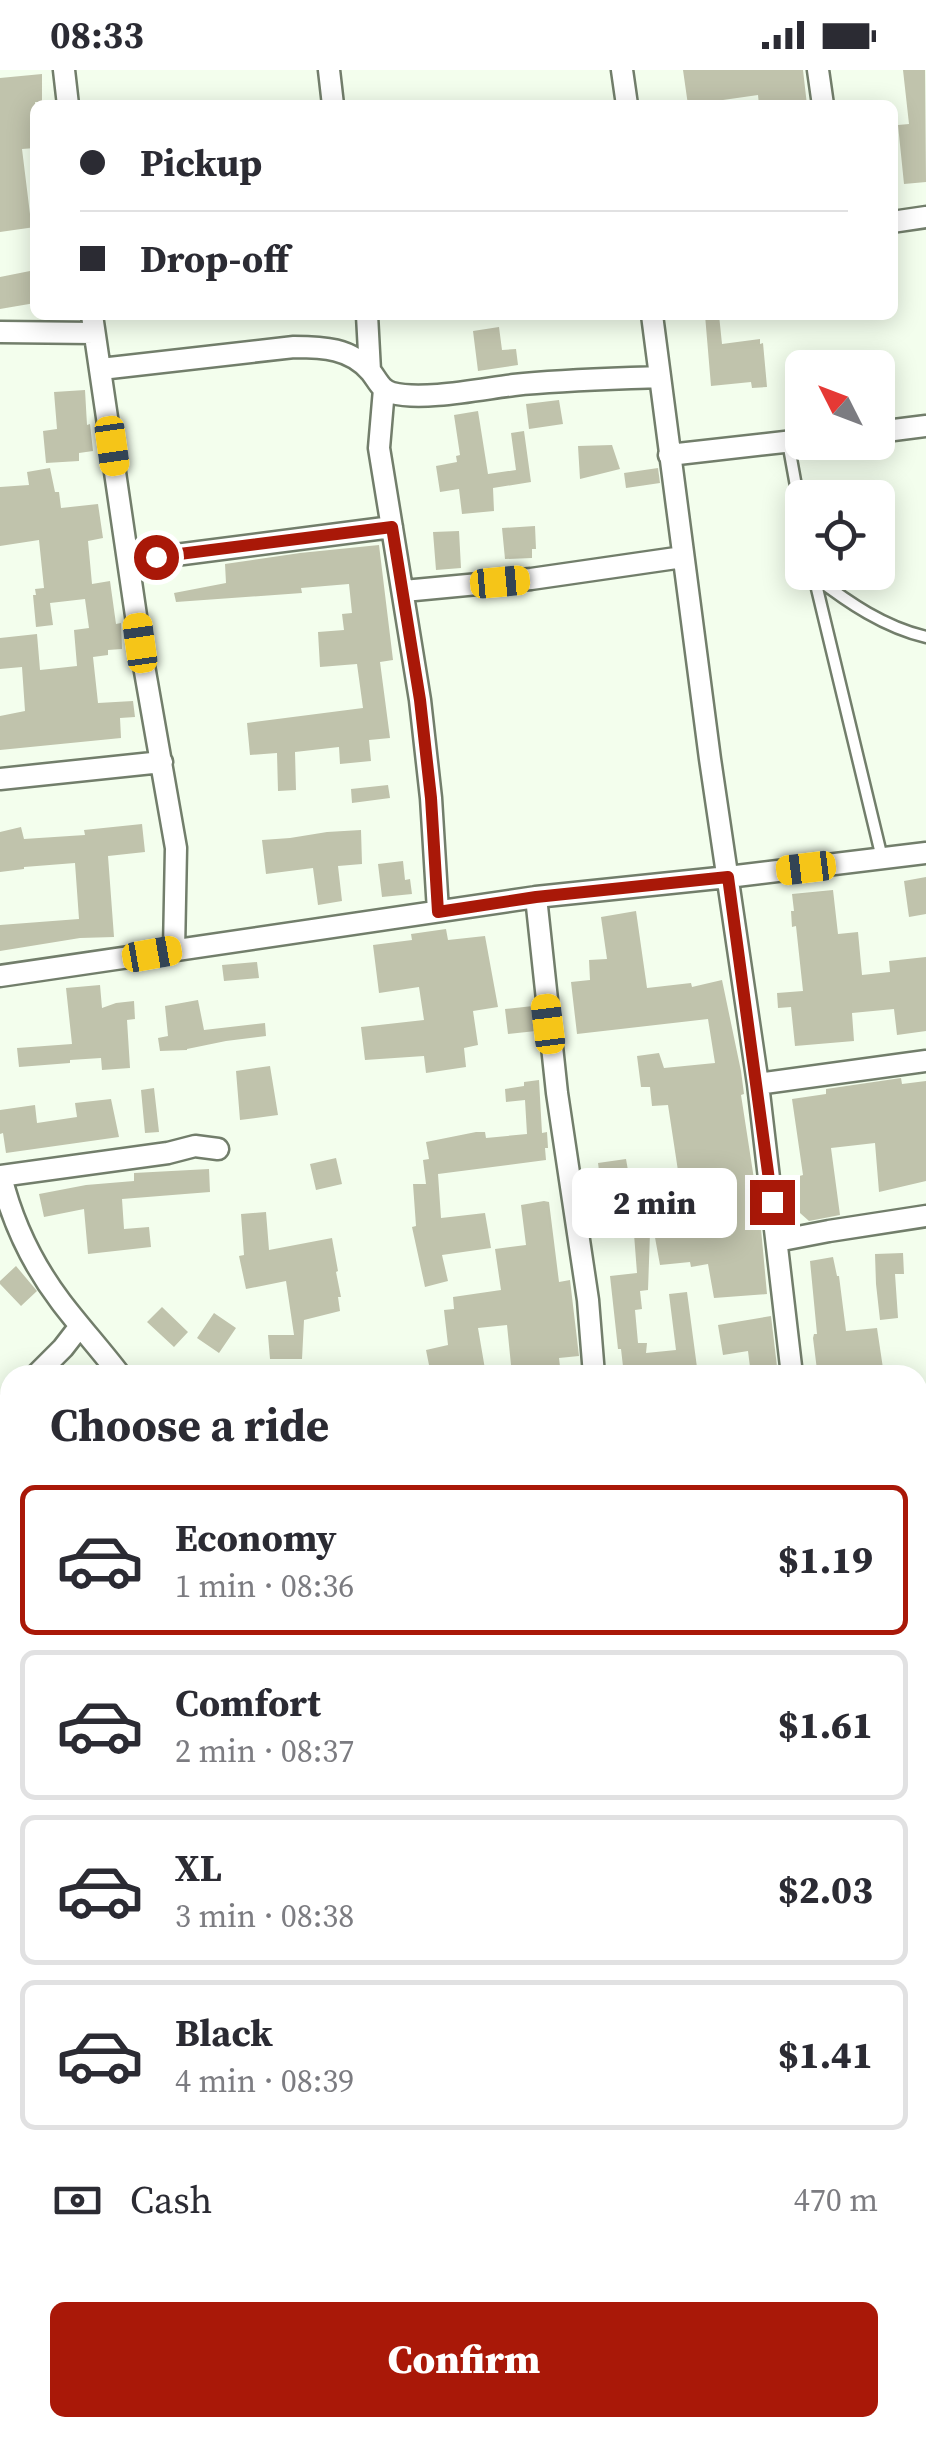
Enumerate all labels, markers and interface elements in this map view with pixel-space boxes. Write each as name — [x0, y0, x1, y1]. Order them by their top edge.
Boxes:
text: 08:33 — [50, 9, 144, 61]
text: Pickup — [140, 137, 262, 189]
text: Drop-off — [140, 233, 289, 285]
north arrow — [785, 350, 895, 460]
map controls — [785, 350, 895, 590]
car — [93, 414, 131, 478]
button: locate — [785, 480, 895, 590]
route start — [134, 535, 179, 580]
car — [469, 564, 531, 600]
car — [121, 611, 159, 675]
car — [774, 849, 838, 887]
car — [120, 934, 184, 974]
car — [529, 992, 567, 1056]
callout: 2 min — [572, 1167, 737, 1237]
route end — [750, 1180, 795, 1225]
text: 2 min — [613, 1181, 696, 1225]
text: Choose a ride — [50, 1394, 329, 1456]
text: Economy — [175, 1512, 337, 1564]
icon: car — [55, 1515, 145, 1605]
text: $1.19 — [778, 1534, 873, 1586]
text: 1 min · 08:36 — [175, 1564, 354, 1608]
text: Comfort — [175, 1677, 321, 1729]
icon: car — [55, 1680, 145, 1770]
text: $1.61 — [778, 1699, 873, 1751]
text: 2 min · 08:37 — [175, 1729, 354, 1773]
text: XL — [175, 1842, 222, 1894]
icon: car — [55, 1845, 145, 1935]
text: $2.03 — [778, 1864, 873, 1916]
text: 3 min · 08:38 — [175, 1894, 354, 1938]
text: Black — [175, 2007, 273, 2059]
icon: car — [55, 2010, 145, 2100]
text: $1.41 — [778, 2029, 873, 2081]
text: 4 min · 08:39 — [175, 2059, 354, 2103]
icon: cash — [50, 2173, 105, 2228]
text: Cash — [130, 2174, 212, 2226]
text: 470 m — [794, 2178, 878, 2222]
button: Confirm — [50, 2302, 878, 2417]

